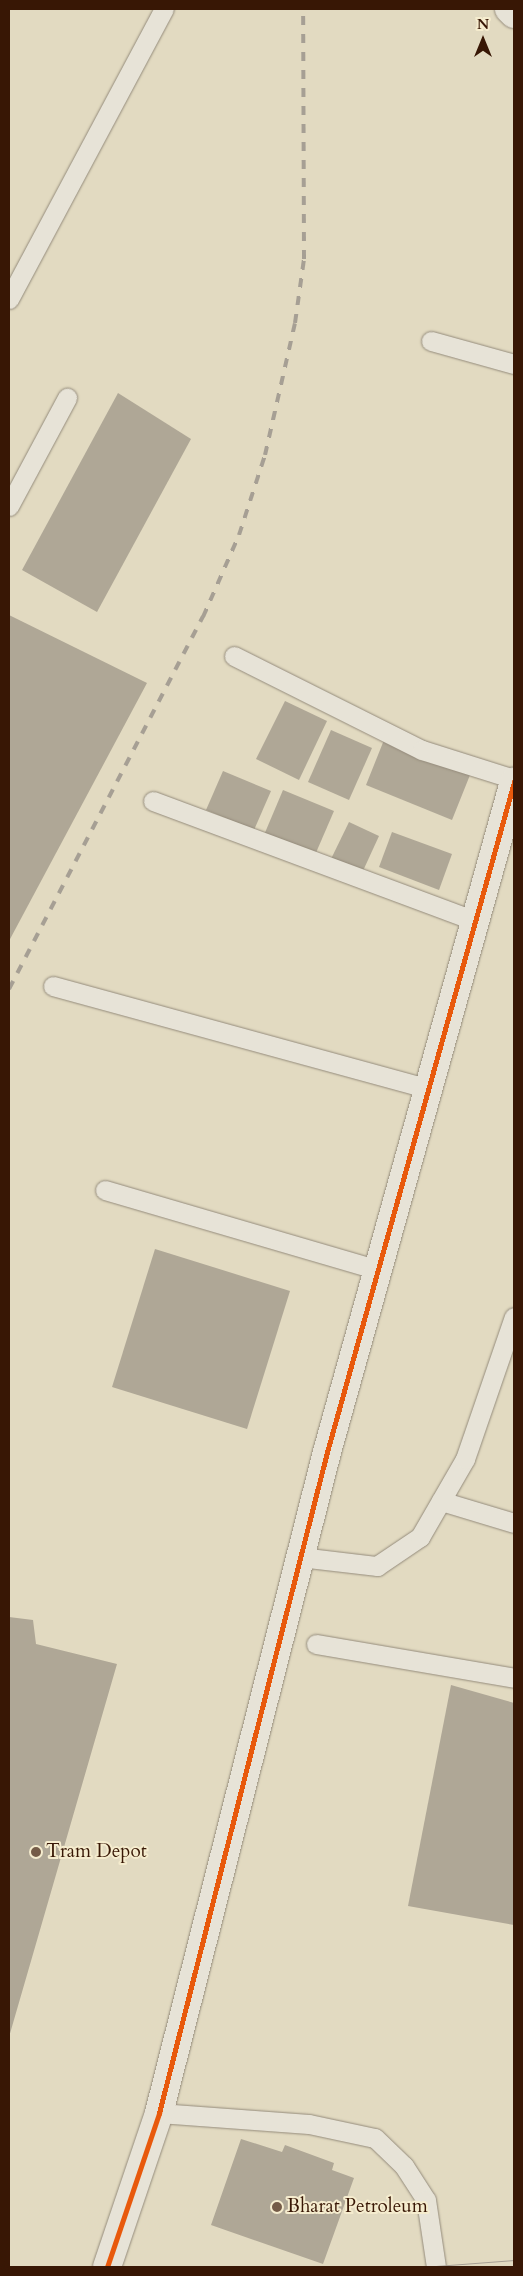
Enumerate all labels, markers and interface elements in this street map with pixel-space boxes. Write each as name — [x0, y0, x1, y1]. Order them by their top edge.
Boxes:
north arrow — [458, 15, 508, 65]
text: N — [477, 15, 489, 34]
place label: Tram Depot — [46, 1841, 147, 1863]
marker: Tram Depot — [30, 1846, 42, 1858]
place label: Bharat Petroleum — [287, 2196, 428, 2218]
marker: Bharat Petroleum — [271, 2201, 283, 2213]

